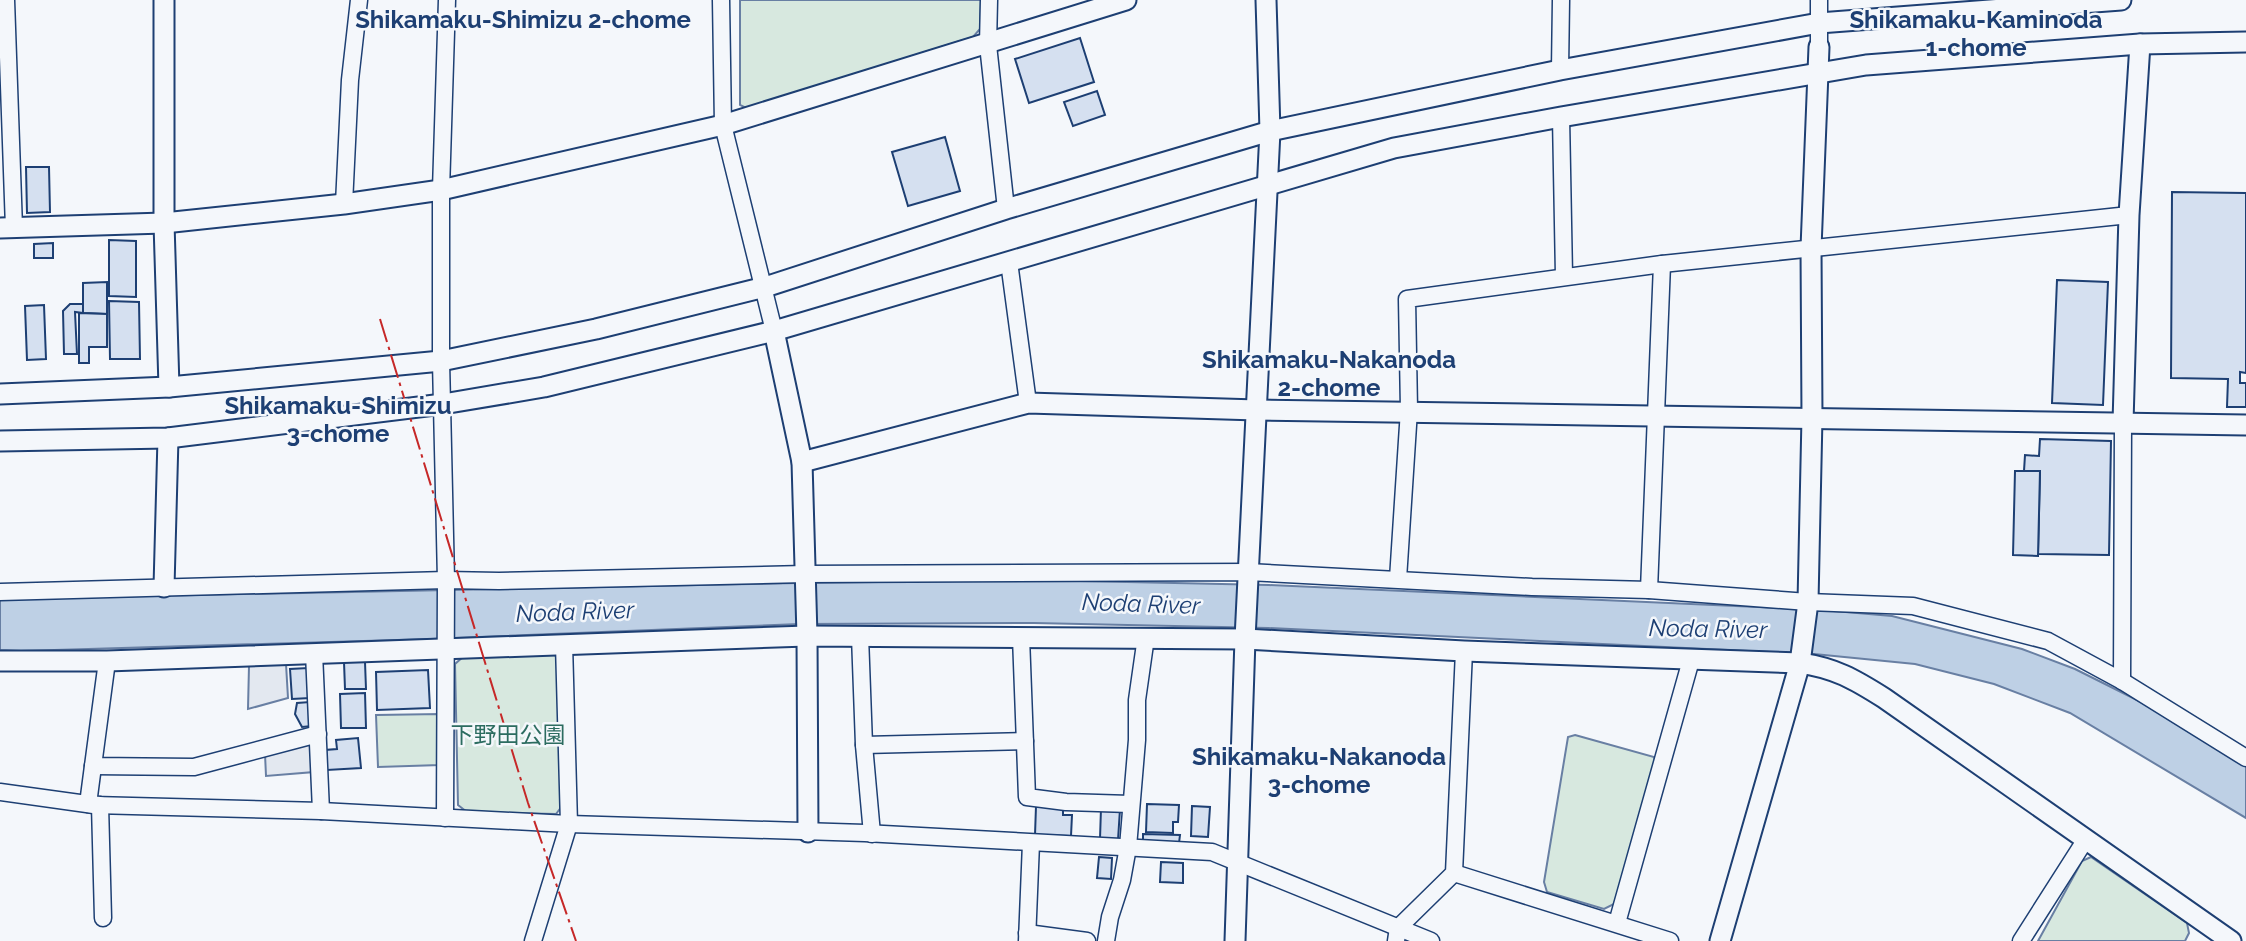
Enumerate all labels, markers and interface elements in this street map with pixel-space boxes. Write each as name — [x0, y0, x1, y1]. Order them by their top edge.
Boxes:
district label: Shikamaku-Shimizu 2-chome — [355, 5, 691, 34]
district label: Shikamaku-Kaminoda 1-chome — [1849, 5, 2103, 62]
district label: Shikamaku-Nakanoda 2-chome — [1202, 345, 1456, 402]
district label: Shikamaku-Shimizu 3-chome — [224, 391, 452, 448]
water label: Noda River — [1081, 587, 1202, 620]
water label: Noda River — [515, 595, 636, 628]
water label: Noda River — [1648, 613, 1768, 644]
park label: 下野田公園 — [451, 721, 566, 748]
district label: Shikamaku-Nakanoda 3-chome — [1192, 742, 1446, 799]

